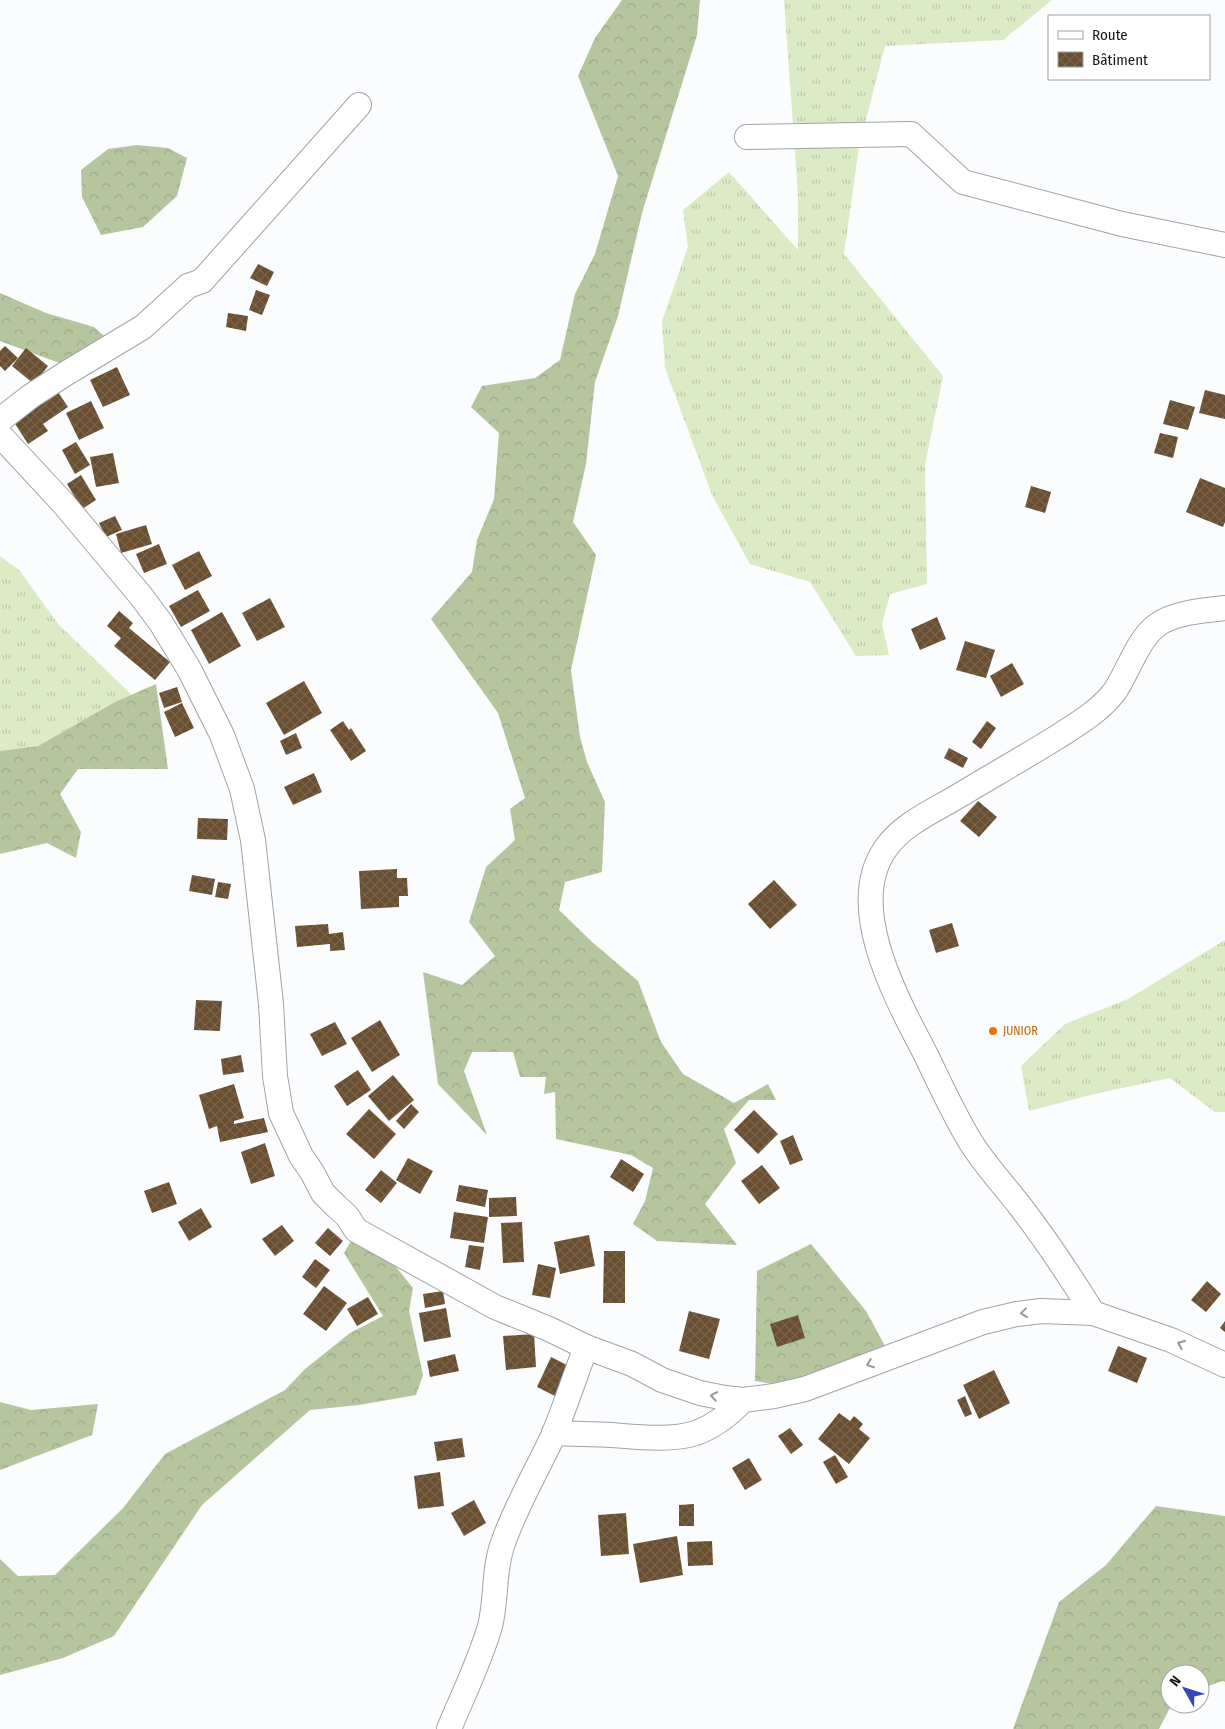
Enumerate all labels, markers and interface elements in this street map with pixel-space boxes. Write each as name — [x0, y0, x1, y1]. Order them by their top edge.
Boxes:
legend — [1048, 15, 1210, 80]
text: Route — [1092, 26, 1128, 44]
text: Bâtiment — [1092, 51, 1148, 69]
place label: JUNIOR — [1003, 1024, 1038, 1038]
marker: JUNIOR — [987, 1025, 999, 1037]
one-way arrow — [1020, 1307, 1028, 1318]
one-way arrow — [1177, 1340, 1186, 1351]
one-way arrow — [867, 1358, 875, 1368]
one-way arrow — [709, 1391, 718, 1401]
north arrow — [1160, 1664, 1210, 1714]
text: N — [1166, 1673, 1185, 1690]

